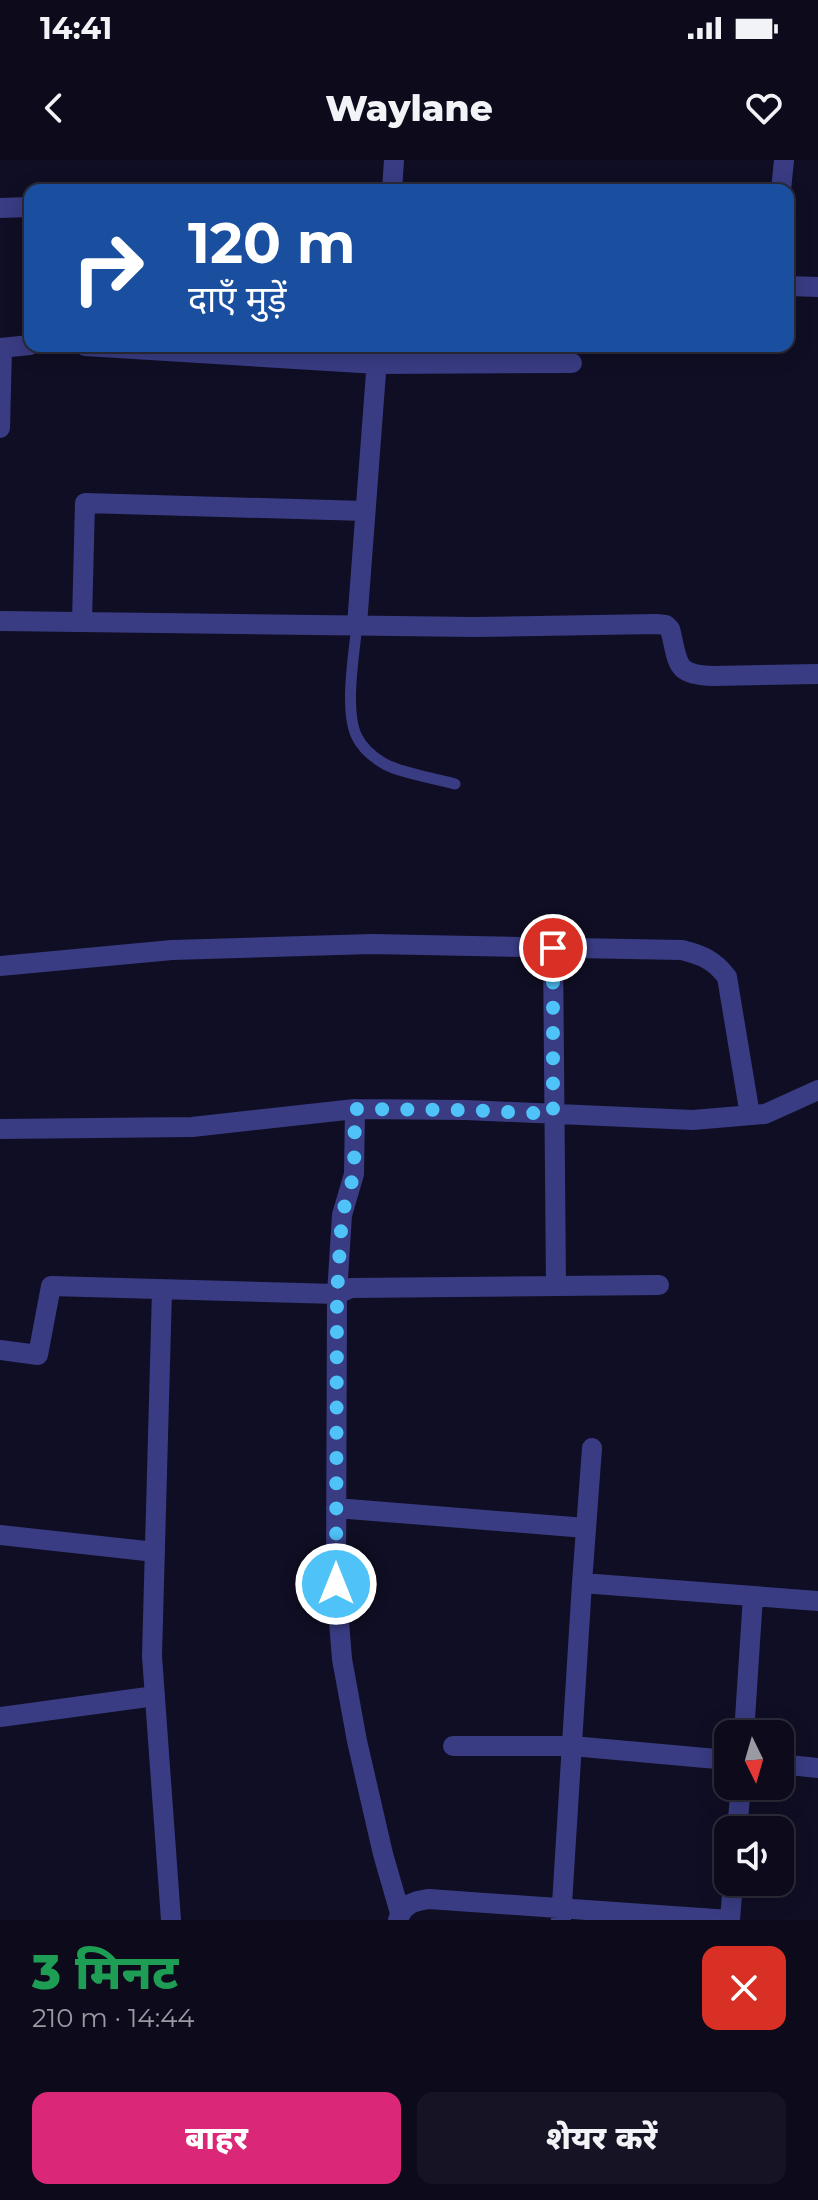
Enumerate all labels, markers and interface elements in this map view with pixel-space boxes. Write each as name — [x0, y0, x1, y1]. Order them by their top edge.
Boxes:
text: 14:41 — [40, 10, 112, 47]
icon: back — [32, 86, 76, 130]
text: Waylane — [325, 86, 493, 130]
icon: heart — [742, 86, 786, 130]
text: 120 m — [188, 209, 356, 277]
icon: right — [56, 216, 160, 320]
text: दाएँ मुड़ें — [188, 277, 287, 321]
pin — [519, 914, 587, 982]
icon: arrive — [531, 926, 575, 970]
position arrow — [294, 1542, 378, 1626]
north arrow — [714, 1720, 794, 1800]
map controls — [714, 1720, 794, 1896]
button: sound — [714, 1816, 794, 1896]
text: 3 मिनट — [32, 1943, 178, 2001]
button: close — [702, 1946, 786, 2030]
text: 210 m · 14:44 — [32, 2002, 195, 2034]
button: बाहर — [32, 2092, 401, 2184]
button: शेयर करें — [417, 2092, 786, 2184]

